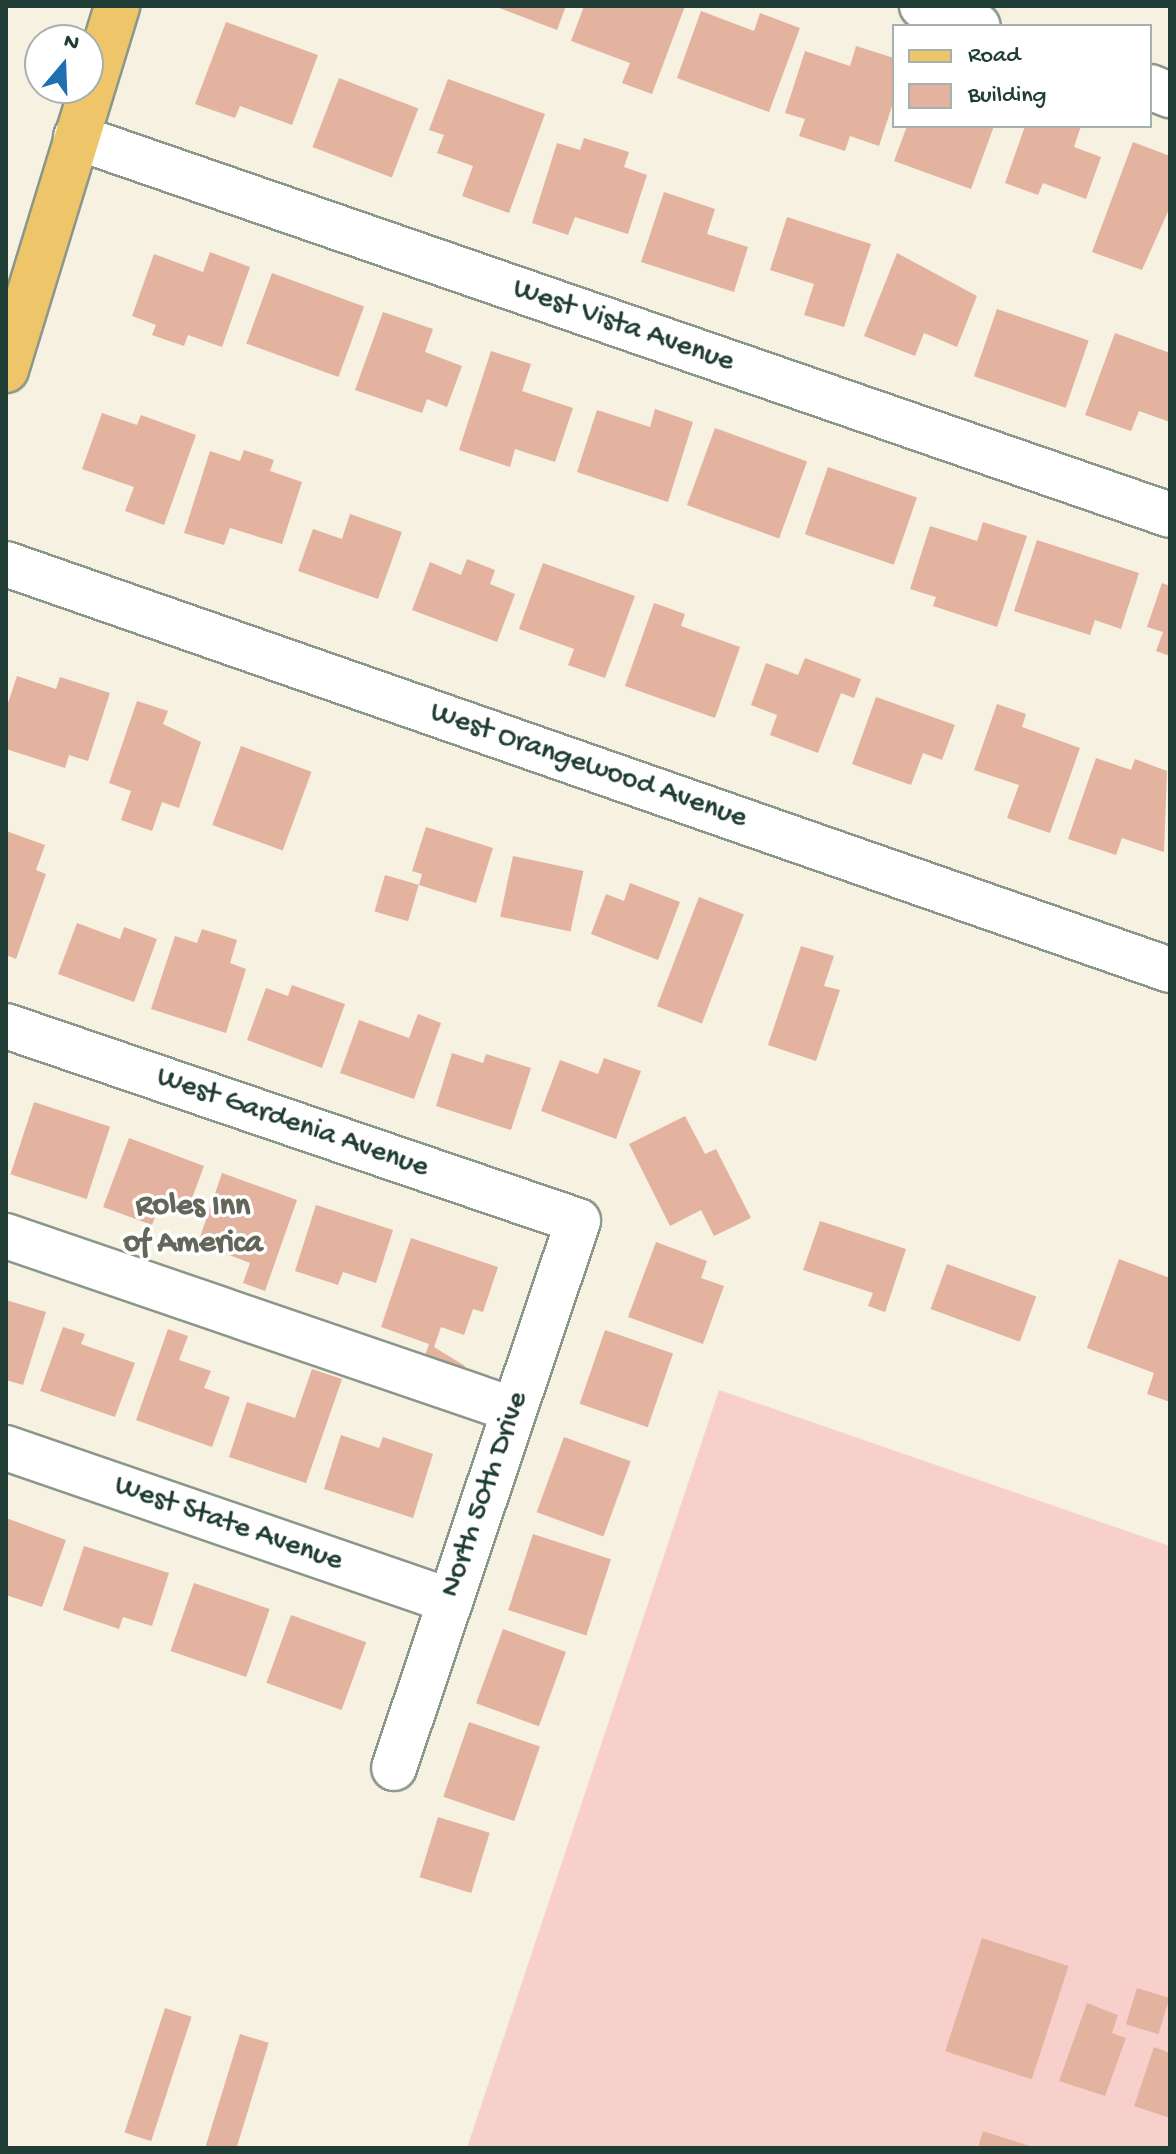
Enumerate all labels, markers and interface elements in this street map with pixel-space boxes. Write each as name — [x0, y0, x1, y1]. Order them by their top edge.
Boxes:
north arrow — [24, 24, 104, 104]
legend — [892, 24, 1152, 128]
text: N — [60, 29, 82, 58]
text: Road — [968, 42, 1020, 71]
text: Building — [968, 82, 1046, 111]
street label: West Vista Avenue — [508, 272, 738, 382]
street label: West Orangewood Avenue — [425, 696, 751, 838]
street label: West Gardenia Avenue — [151, 1061, 433, 1187]
district label: Roles Inn of America — [124, 1189, 262, 1264]
street label: North 50th Drive — [434, 1388, 538, 1602]
street label: West State Avenue — [109, 1469, 347, 1581]

